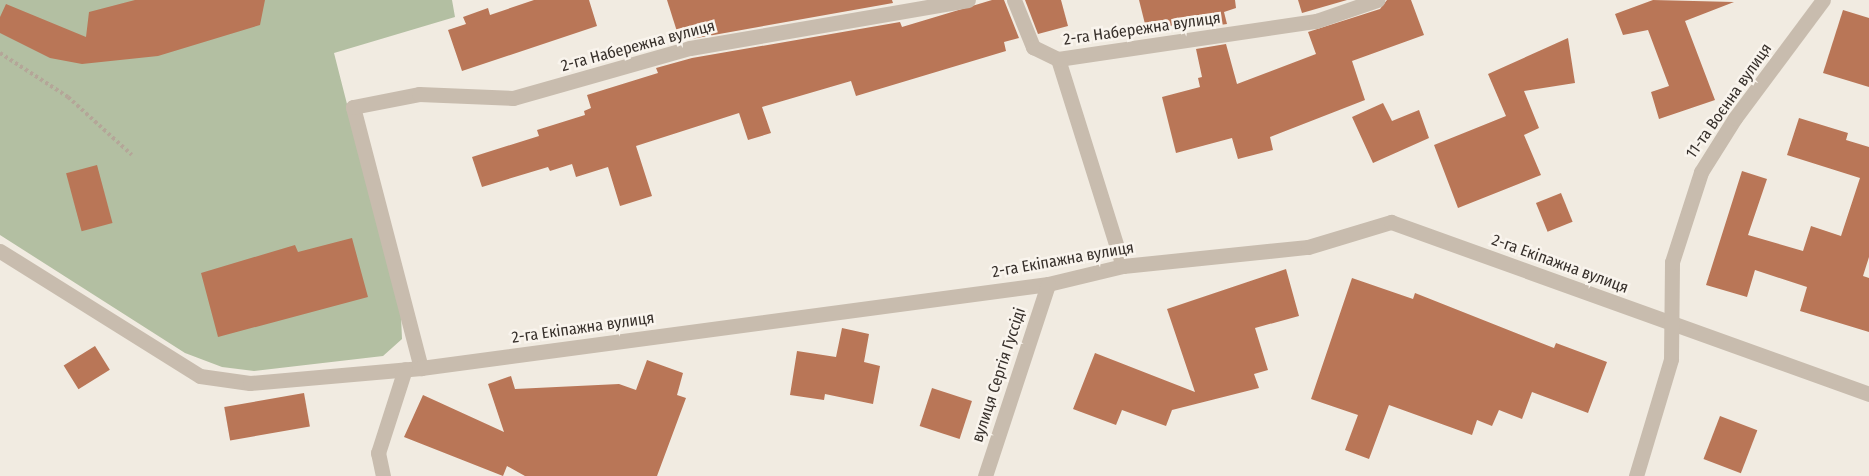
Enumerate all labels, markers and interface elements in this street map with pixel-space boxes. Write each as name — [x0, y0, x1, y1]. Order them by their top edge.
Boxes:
street label: 2-га Набережна вулиця — [1062, 8, 1222, 50]
street label: 2-га Набережна вулиця — [559, 16, 717, 76]
street label: 11-та Воєнна вулиця — [1682, 40, 1776, 162]
street label: 2-га Екіпажна вулиця — [1489, 230, 1631, 298]
street label: 2-га Екіпажна вулиця — [991, 238, 1135, 282]
street label: вулиця Сергія Гуссіді — [968, 305, 1030, 445]
street label: 2-га Екіпажна вулиця — [510, 308, 656, 348]

